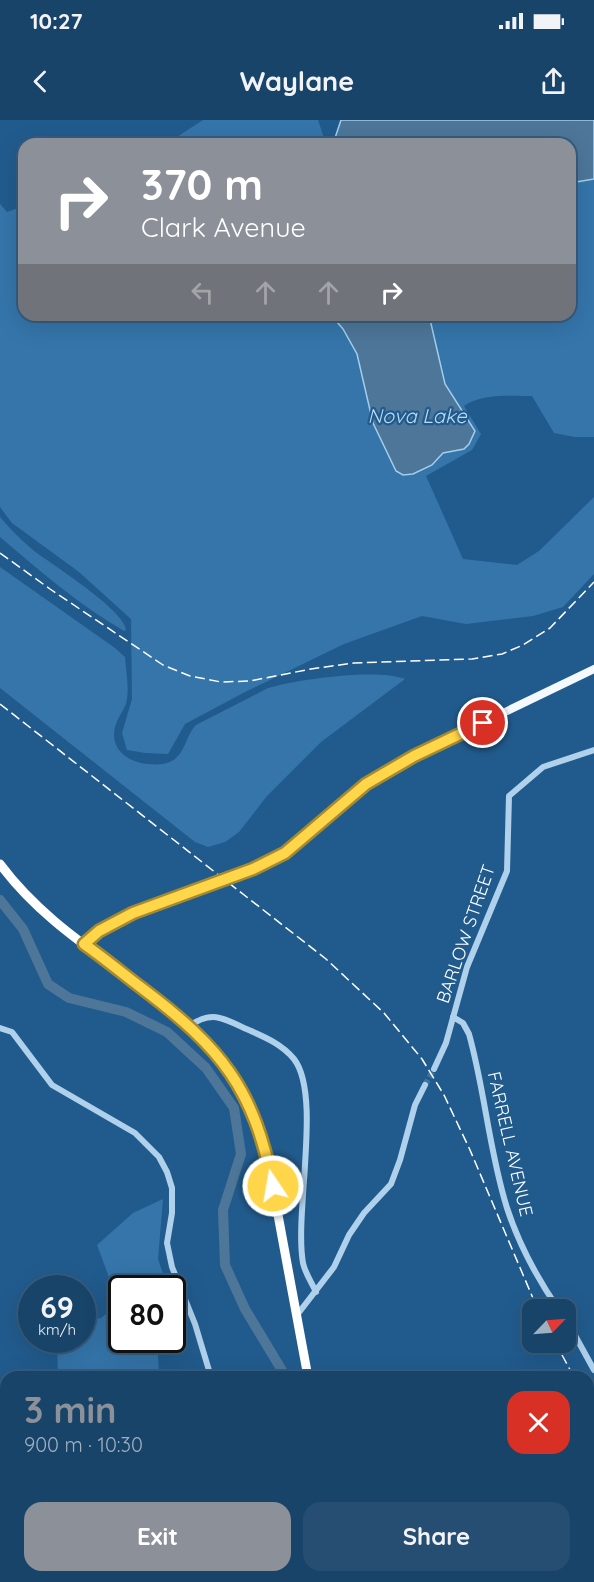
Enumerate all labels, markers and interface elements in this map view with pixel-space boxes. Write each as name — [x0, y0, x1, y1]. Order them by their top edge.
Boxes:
text: 10:27 — [30, 7, 83, 35]
text: Waylane — [240, 64, 354, 98]
icon: back — [24, 65, 57, 98]
icon: share — [537, 65, 570, 98]
text: 370 m — [141, 158, 263, 211]
icon: right — [42, 162, 120, 240]
text: Clark Avenue — [141, 210, 306, 244]
icon: left — [186, 276, 219, 309]
icon: ahead — [249, 276, 282, 309]
icon: ahead — [312, 276, 345, 309]
icon: right — [375, 276, 408, 309]
water label: Nova Lake — [368, 403, 467, 428]
pin — [457, 697, 508, 748]
icon: arrive — [466, 706, 499, 739]
street label: BARLOW STREET — [431, 861, 500, 1006]
street label: FARRELL AVENUE — [483, 1069, 538, 1219]
position arrow — [241, 1154, 305, 1218]
speed limit sign: 80 — [108, 1275, 186, 1353]
text: 69 — [40, 1288, 74, 1326]
north arrow — [522, 1299, 576, 1353]
map controls — [522, 1299, 576, 1353]
text: km/h — [38, 1320, 76, 1339]
text: 3 min — [24, 1387, 117, 1432]
button: close — [507, 1391, 570, 1454]
text: 900 m · 10:30 — [24, 1432, 143, 1457]
button: Exit — [24, 1502, 291, 1571]
button: Share — [303, 1502, 570, 1571]

